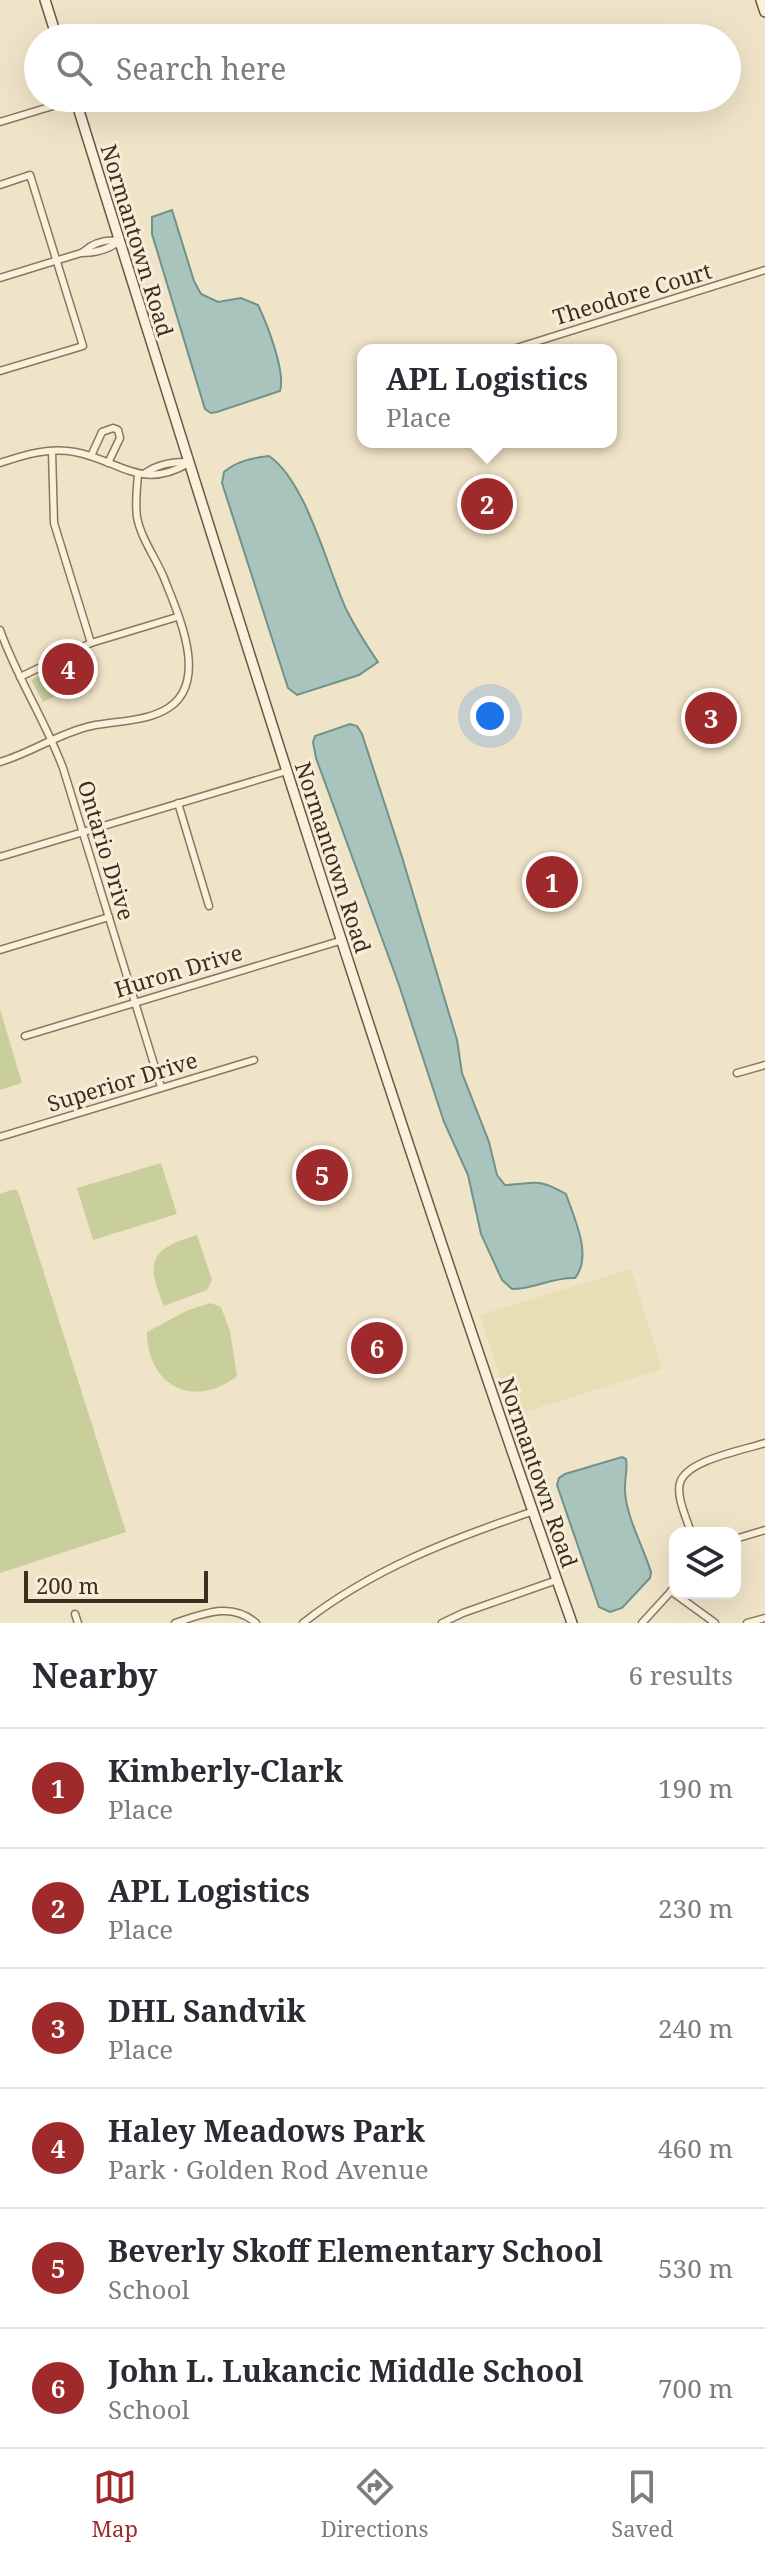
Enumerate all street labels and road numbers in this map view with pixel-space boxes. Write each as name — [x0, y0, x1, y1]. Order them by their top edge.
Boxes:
street label: Normantown Road — [94, 140, 182, 340]
street label: Theodore Court — [549, 255, 715, 331]
street label: Normantown Road — [289, 757, 379, 957]
street label: Ontario Drive — [72, 777, 142, 923]
street label: Huron Drive — [110, 936, 246, 1004]
street label: Superior Drive — [43, 1044, 201, 1118]
street label: Normantown Road — [492, 1373, 586, 1572]

